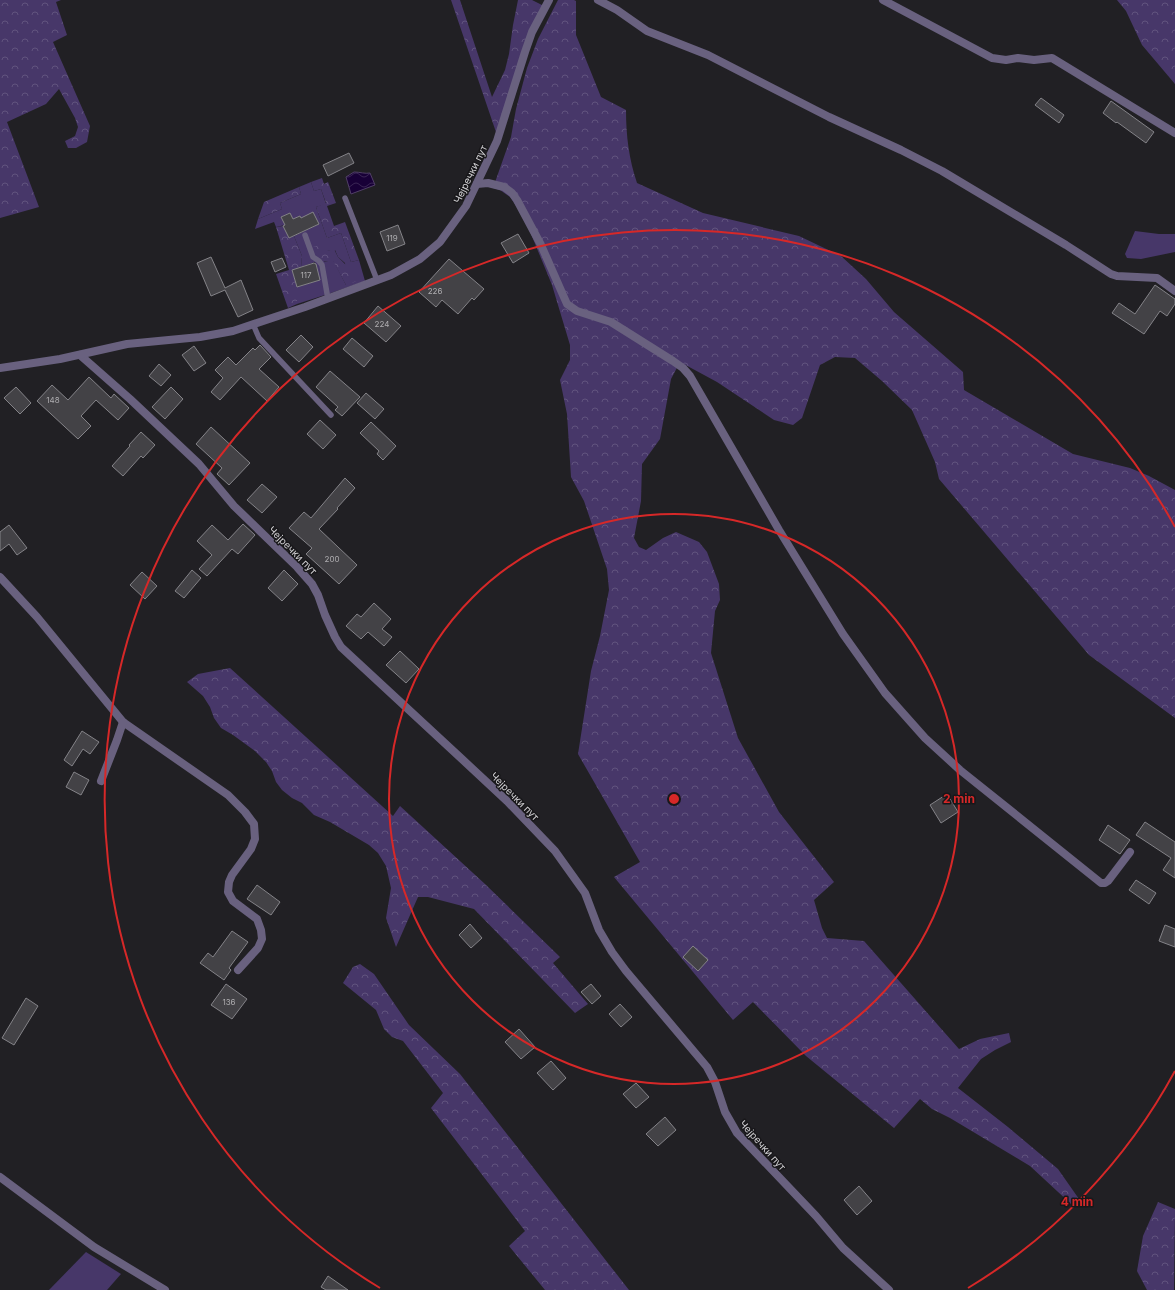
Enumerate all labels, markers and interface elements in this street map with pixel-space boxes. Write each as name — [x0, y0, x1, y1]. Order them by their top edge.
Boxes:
street label: Чејречки пут — [451, 143, 489, 205]
house number: 119 — [386, 233, 398, 243]
house number: 117 — [300, 270, 312, 280]
house number: 226 — [428, 286, 442, 296]
house number: 224 — [375, 319, 389, 329]
house number: 148 — [46, 395, 60, 405]
street label: Чејречки пут — [266, 523, 320, 577]
house number: 200 — [325, 554, 339, 564]
street label: Чејречки пут — [488, 769, 542, 823]
text: 2 min — [943, 791, 975, 806]
centre of rings — [667, 792, 681, 806]
house number: 136 — [222, 997, 236, 1007]
street label: Чејречки пут — [737, 1117, 789, 1173]
text: 4 min — [1061, 1194, 1093, 1209]

